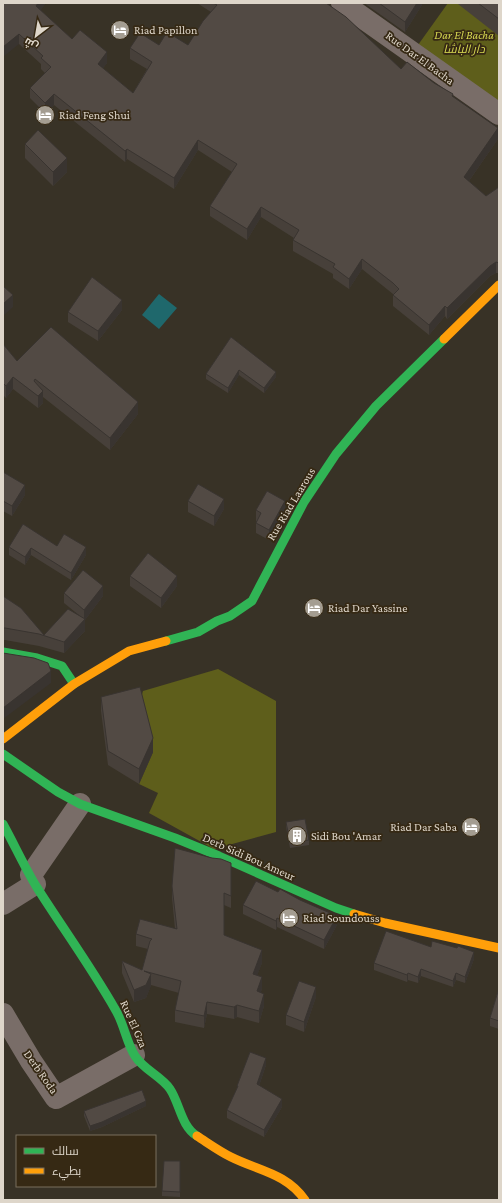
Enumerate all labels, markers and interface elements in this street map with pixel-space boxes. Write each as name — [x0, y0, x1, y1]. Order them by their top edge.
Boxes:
north arrow — [16, 16, 56, 56]
hotel icon: Riad Papillon — [109, 19, 131, 41]
place label: Riad Papillon — [134, 23, 198, 37]
street label: Rue Dar El Bacha — [383, 28, 457, 88]
park label: Dar El Bacha دار الباشا — [434, 28, 494, 56]
text: ش — [22, 35, 41, 53]
hotel icon: Riad Feng Shui — [34, 104, 56, 126]
place label: Riad Feng Shui — [59, 108, 130, 122]
street label: Rue Riad Laarous — [264, 465, 318, 543]
hotel icon: Riad Dar Yassine — [303, 597, 325, 619]
place label: Riad Dar Yassine — [328, 601, 407, 615]
hotel icon: Riad Dar Saba — [460, 816, 482, 838]
place label: Riad Dar Saba — [390, 820, 457, 834]
building icon: Sidi Bou 'Amar — [286, 825, 308, 847]
place label: Sidi Bou 'Amar — [311, 829, 382, 843]
street label: Derb Sidi Bou Ameur — [201, 830, 298, 884]
hotel icon: Riad Soundouss — [278, 907, 300, 929]
place label: Riad Soundouss — [303, 911, 380, 925]
street label: Rue El Gza — [117, 998, 151, 1050]
street label: Derb Roda — [21, 1047, 61, 1097]
legend — [16, 1135, 156, 1187]
text: سالك — [52, 1144, 79, 1158]
text: بطيء — [52, 1164, 81, 1181]

